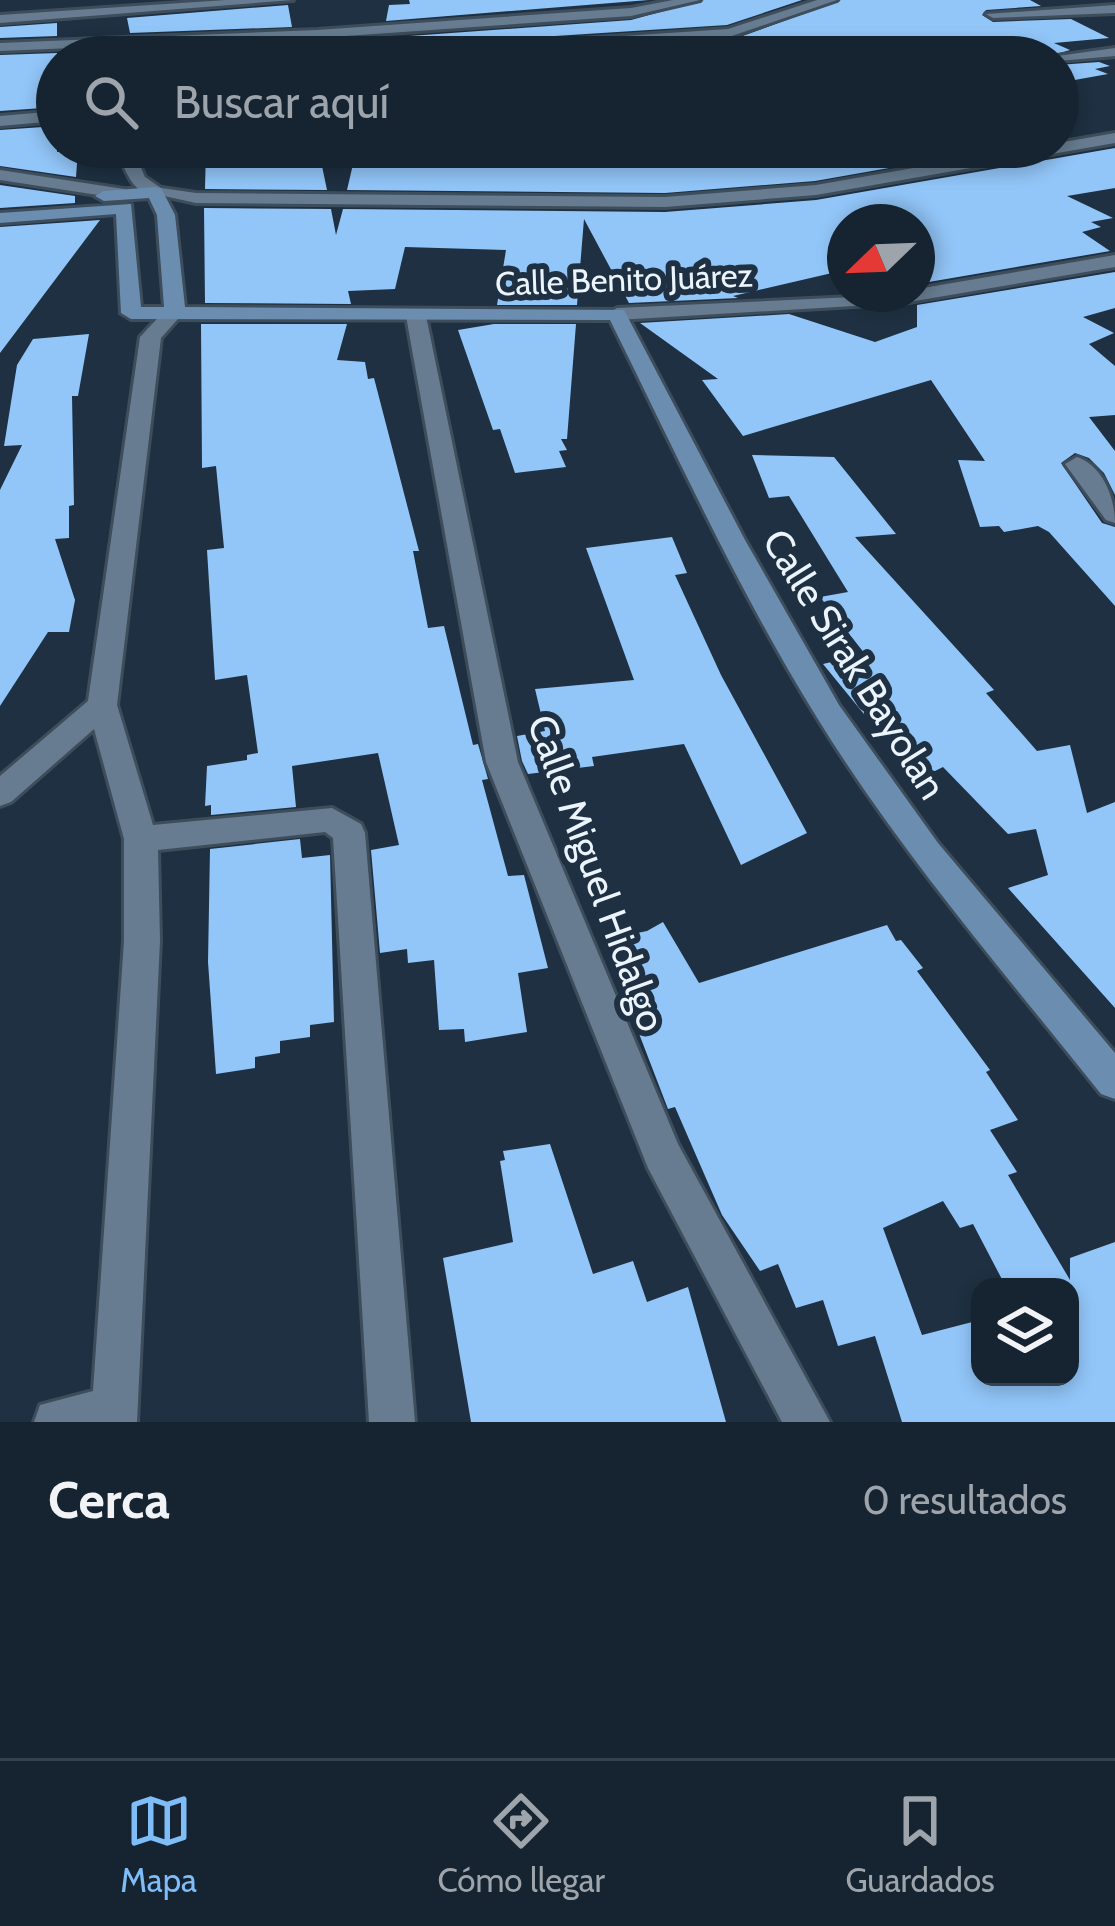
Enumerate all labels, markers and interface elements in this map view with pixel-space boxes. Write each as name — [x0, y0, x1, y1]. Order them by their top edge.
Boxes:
search box — [36, 36, 1079, 168]
icon: search — [78, 69, 144, 135]
text: Buscar aquí — [174, 75, 389, 129]
north arrow — [827, 204, 935, 312]
street label: Calle Benito Juárez — [494, 255, 754, 303]
street label: Calle Sirak Bayolan — [753, 520, 957, 808]
street label: Calle Miguel Hidalgo — [518, 708, 676, 1038]
map controls — [971, 1278, 1079, 1386]
button: layers — [971, 1278, 1079, 1386]
text: Cerca — [48, 1469, 170, 1531]
text: 0 resultados — [863, 1476, 1067, 1524]
tab: Mapa — [120, 1788, 197, 1900]
tab: Cómo llegar — [437, 1788, 605, 1900]
tab: Guardados — [845, 1788, 995, 1900]

